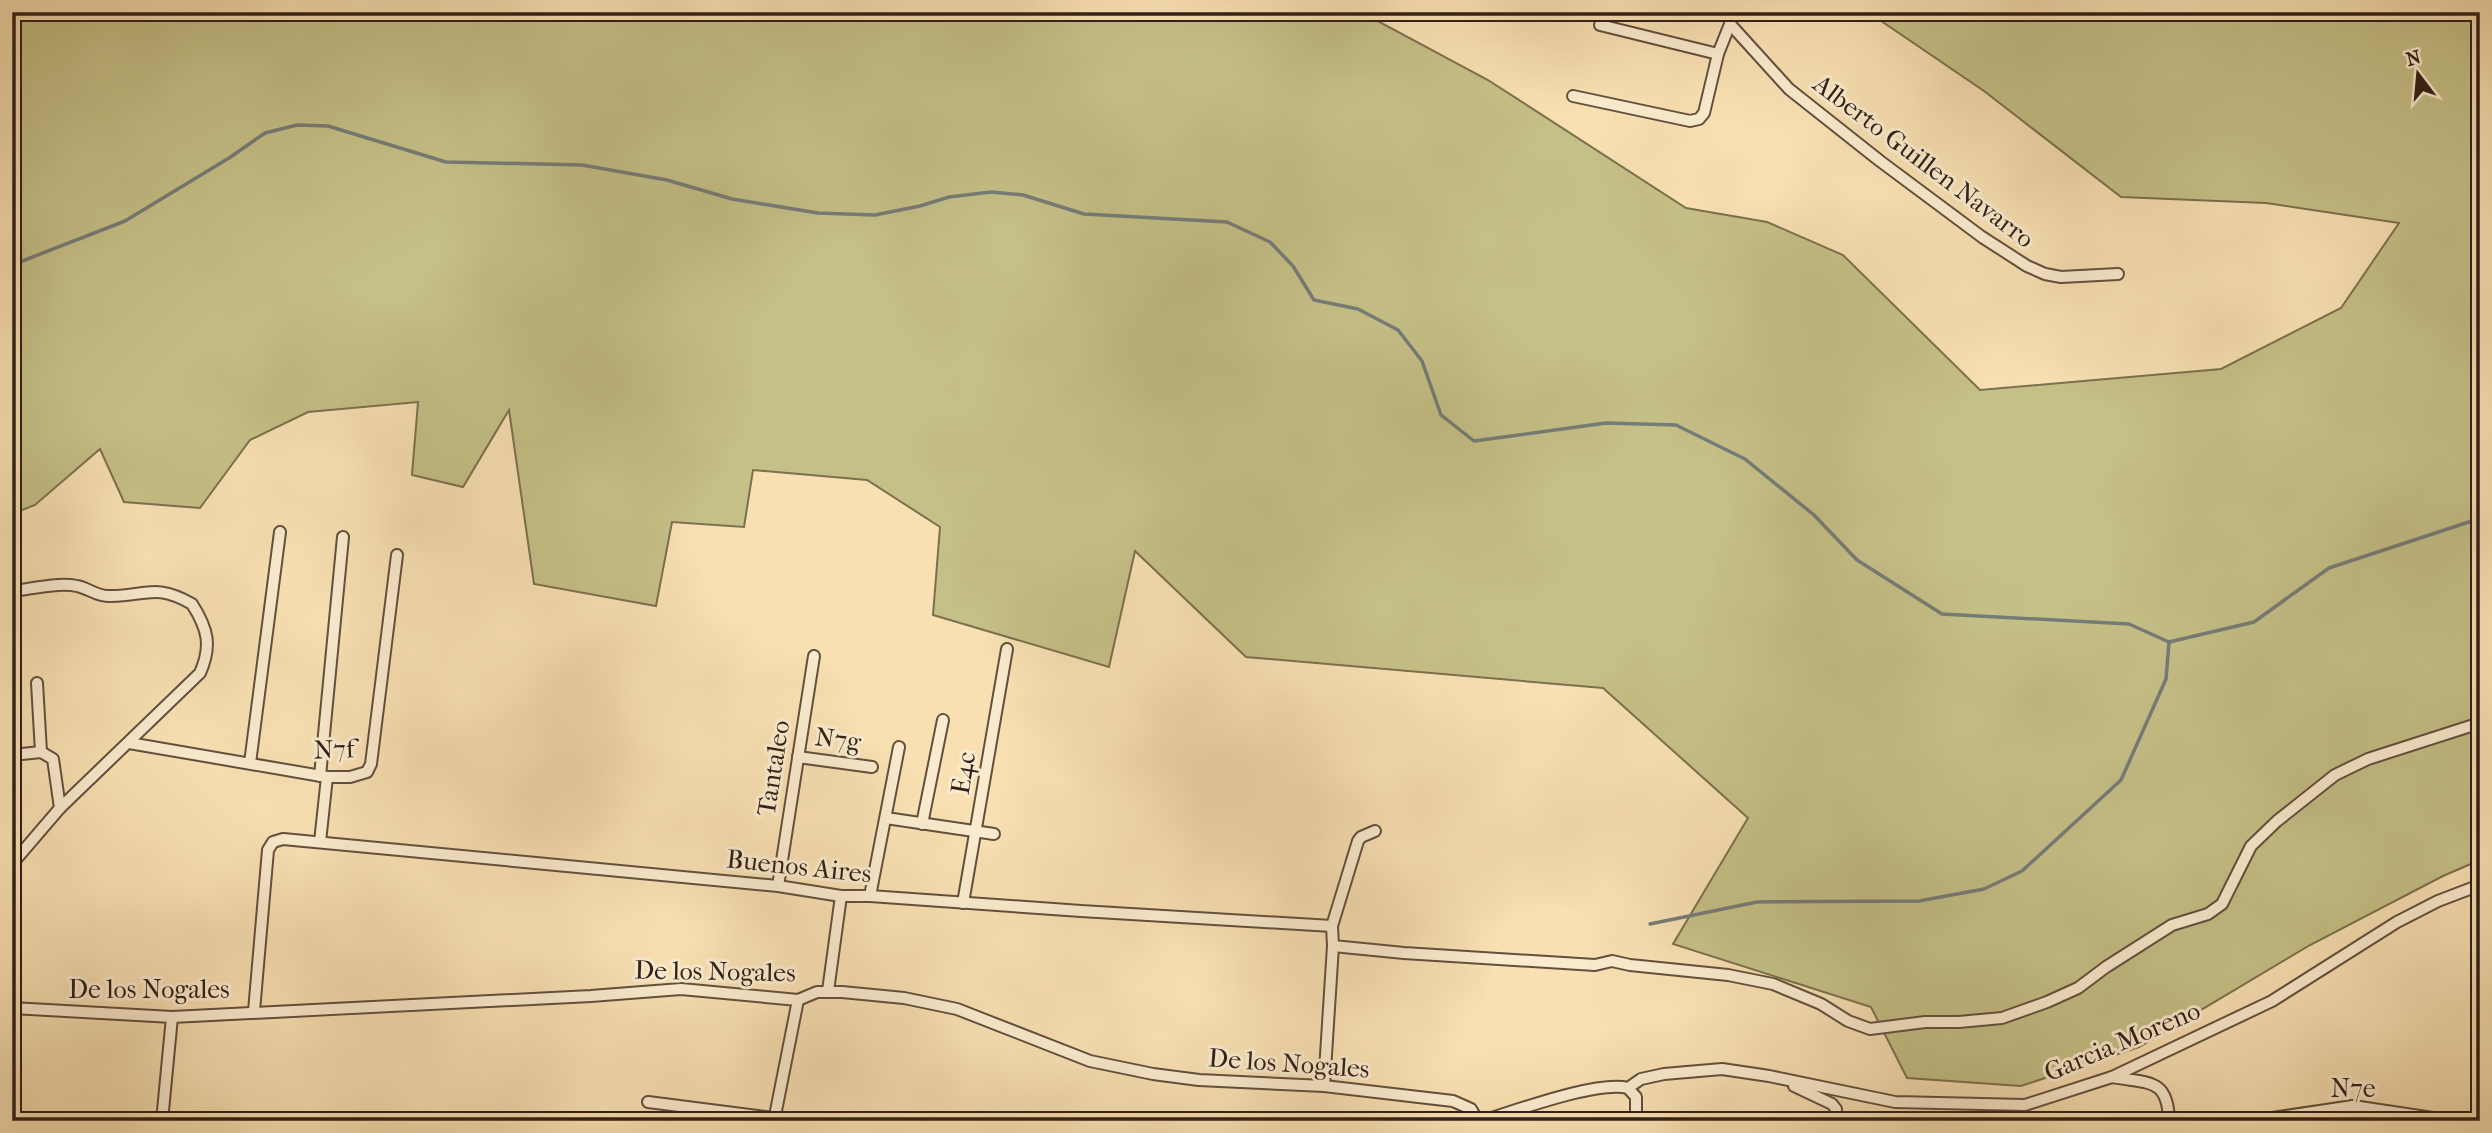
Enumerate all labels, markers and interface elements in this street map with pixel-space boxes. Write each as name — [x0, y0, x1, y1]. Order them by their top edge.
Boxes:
north arrow — [2384, 38, 2454, 108]
text: N — [2404, 46, 2424, 71]
street label: Alberto Guillen Navarro — [1806, 68, 2040, 255]
street label: Tantaleo — [751, 718, 796, 818]
street label: N7g — [813, 721, 864, 758]
street label: N7f — [313, 733, 360, 766]
street label: E4c — [945, 749, 982, 797]
street label: Buenos Aires — [725, 843, 873, 890]
street label: De los Nogales — [634, 955, 796, 988]
street label: De los Nogales — [68, 974, 230, 1005]
street label: Garcia Moreno — [2039, 995, 2205, 1088]
street label: De los Nogales — [1207, 1042, 1371, 1085]
street label: N7e — [2330, 1073, 2376, 1104]

